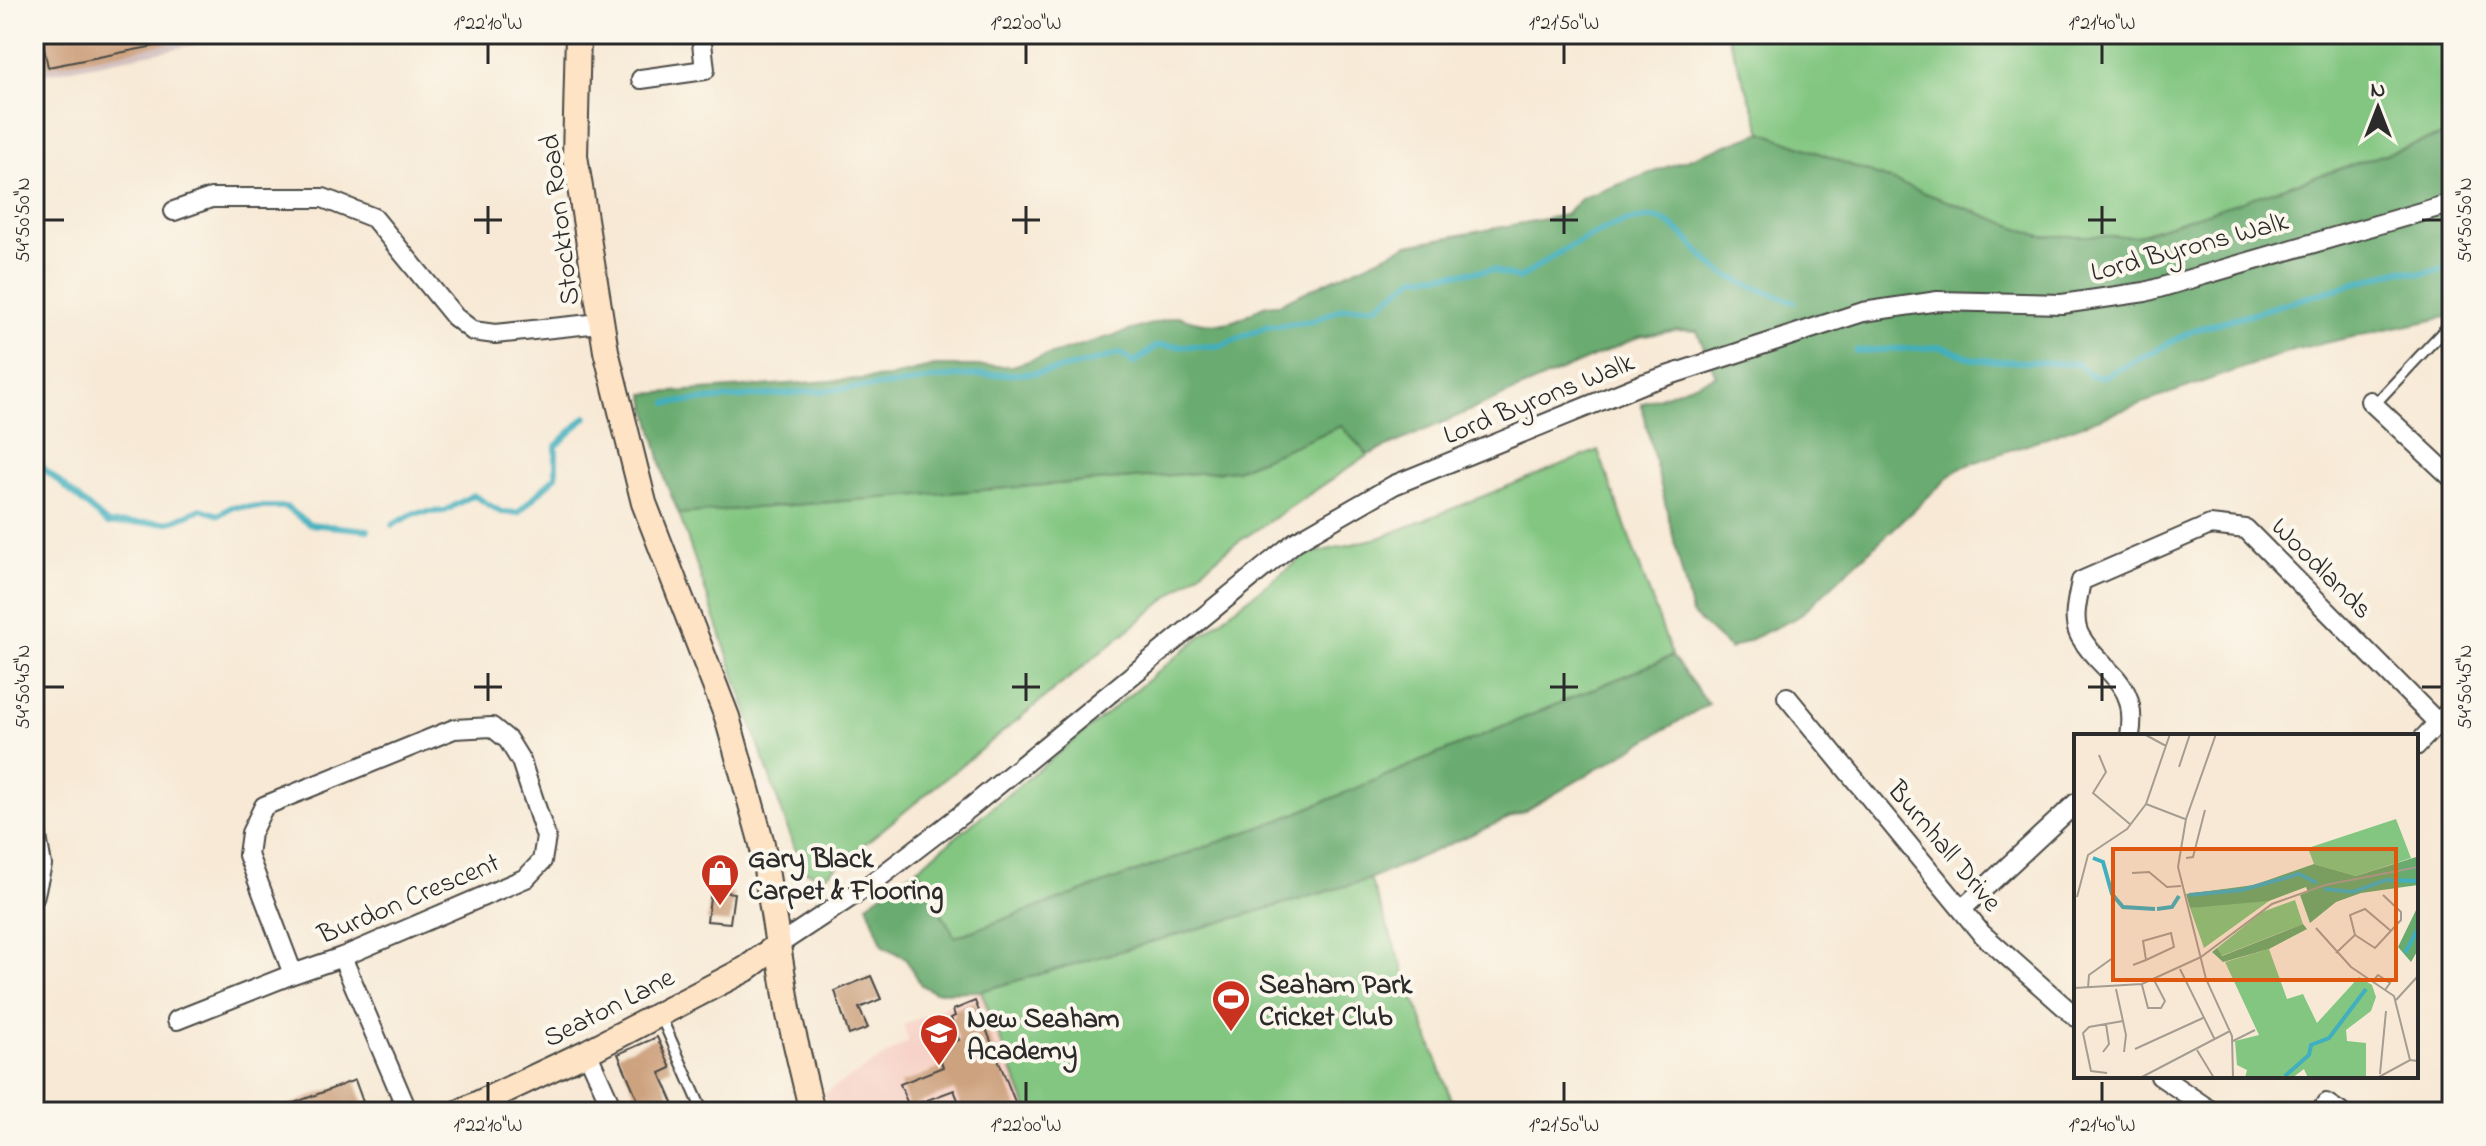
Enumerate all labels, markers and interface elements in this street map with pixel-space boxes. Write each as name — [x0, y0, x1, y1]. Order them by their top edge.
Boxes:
text: 1°22'10"W — [454, 10, 522, 39]
text: 1°22'00"W — [990, 10, 1062, 39]
text: 1°21'50"W — [1529, 10, 1599, 39]
text: 1°21'40"W — [2068, 10, 2136, 39]
north arrow — [2338, 68, 2418, 148]
text: N — [2371, 75, 2385, 107]
street label: Stockton Road — [531, 131, 592, 308]
text: 54°50'50"N — [10, 177, 39, 263]
text: 54°50'50"N — [2452, 177, 2481, 263]
street label: Lord Byrons Walk — [2087, 202, 2294, 294]
street label: Lord Byrons Walk — [1438, 343, 1642, 457]
street label: Woodlands — [2260, 509, 2381, 630]
text: 54°50'45"N — [10, 644, 39, 730]
text: 54°50'45"N — [2452, 644, 2481, 730]
inset map — [2074, 734, 2418, 1078]
street label: Burnhall Drive — [1875, 772, 2011, 922]
place label: Gary Black Carpet & Flooring — [748, 840, 943, 914]
street label: Burdon Crescent — [311, 844, 506, 957]
shop icon: Gary Black Carpet & Flooring — [699, 852, 741, 907]
street label: Seaton Lane — [537, 958, 683, 1060]
place label: Seaham Park Cricket Club — [1259, 966, 1413, 1039]
sports icon: Seaham Park Cricket Club — [1210, 978, 1252, 1033]
place label: New Seaham Academy — [967, 1000, 1120, 1073]
school or university icon: New Seaham Academy — [918, 1012, 960, 1067]
text: 1°22'10"W — [454, 1112, 522, 1141]
text: 1°22'00"W — [990, 1112, 1062, 1141]
text: 1°21'50"W — [1529, 1112, 1599, 1141]
text: 1°21'40"W — [2068, 1112, 2136, 1141]

